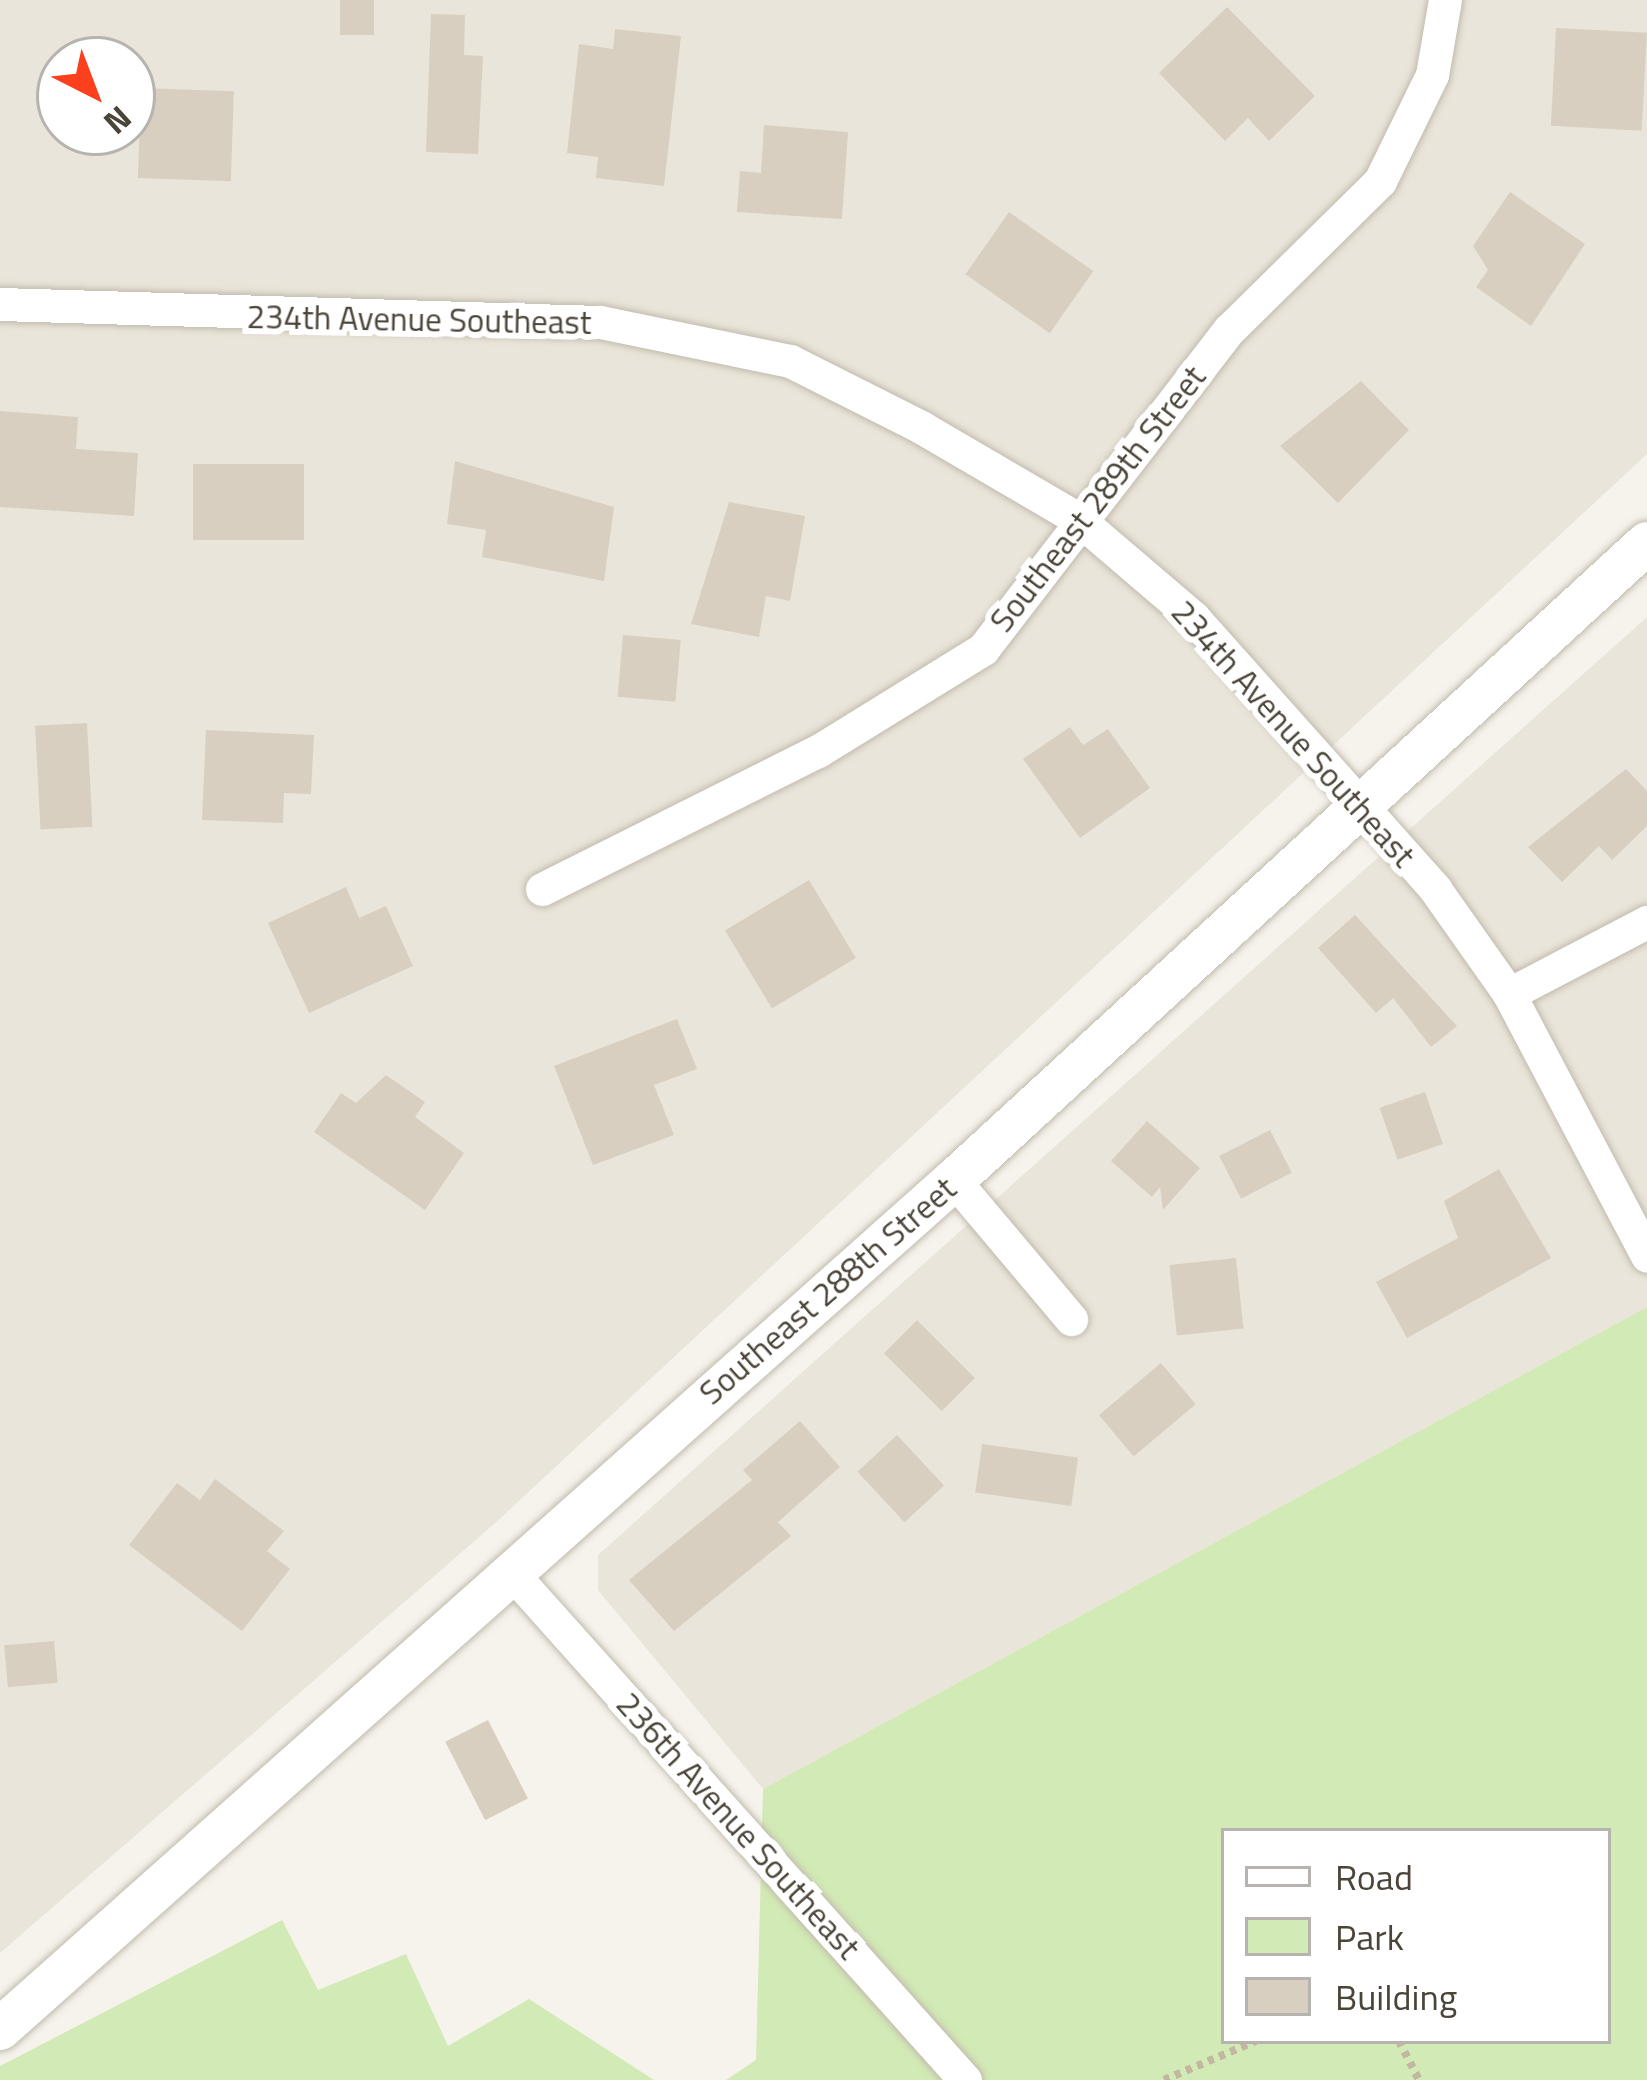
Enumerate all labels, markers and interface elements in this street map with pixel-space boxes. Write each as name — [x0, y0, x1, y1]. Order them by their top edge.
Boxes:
north arrow — [36, 36, 156, 156]
text: N — [93, 94, 143, 147]
street label: 234th Avenue Southeast — [246, 297, 592, 343]
street label: Southeast 289th Street — [982, 358, 1214, 640]
street label: 234th Avenue Southeast — [1163, 593, 1423, 875]
street label: Southeast 288th Street — [692, 1169, 964, 1413]
street label: 236th Avenue Southeast — [608, 1685, 868, 1967]
legend — [1221, 1828, 1611, 2044]
text: Road — [1335, 1849, 1413, 1904]
text: Park — [1335, 1909, 1404, 1964]
text: Building — [1335, 1969, 1457, 2024]

